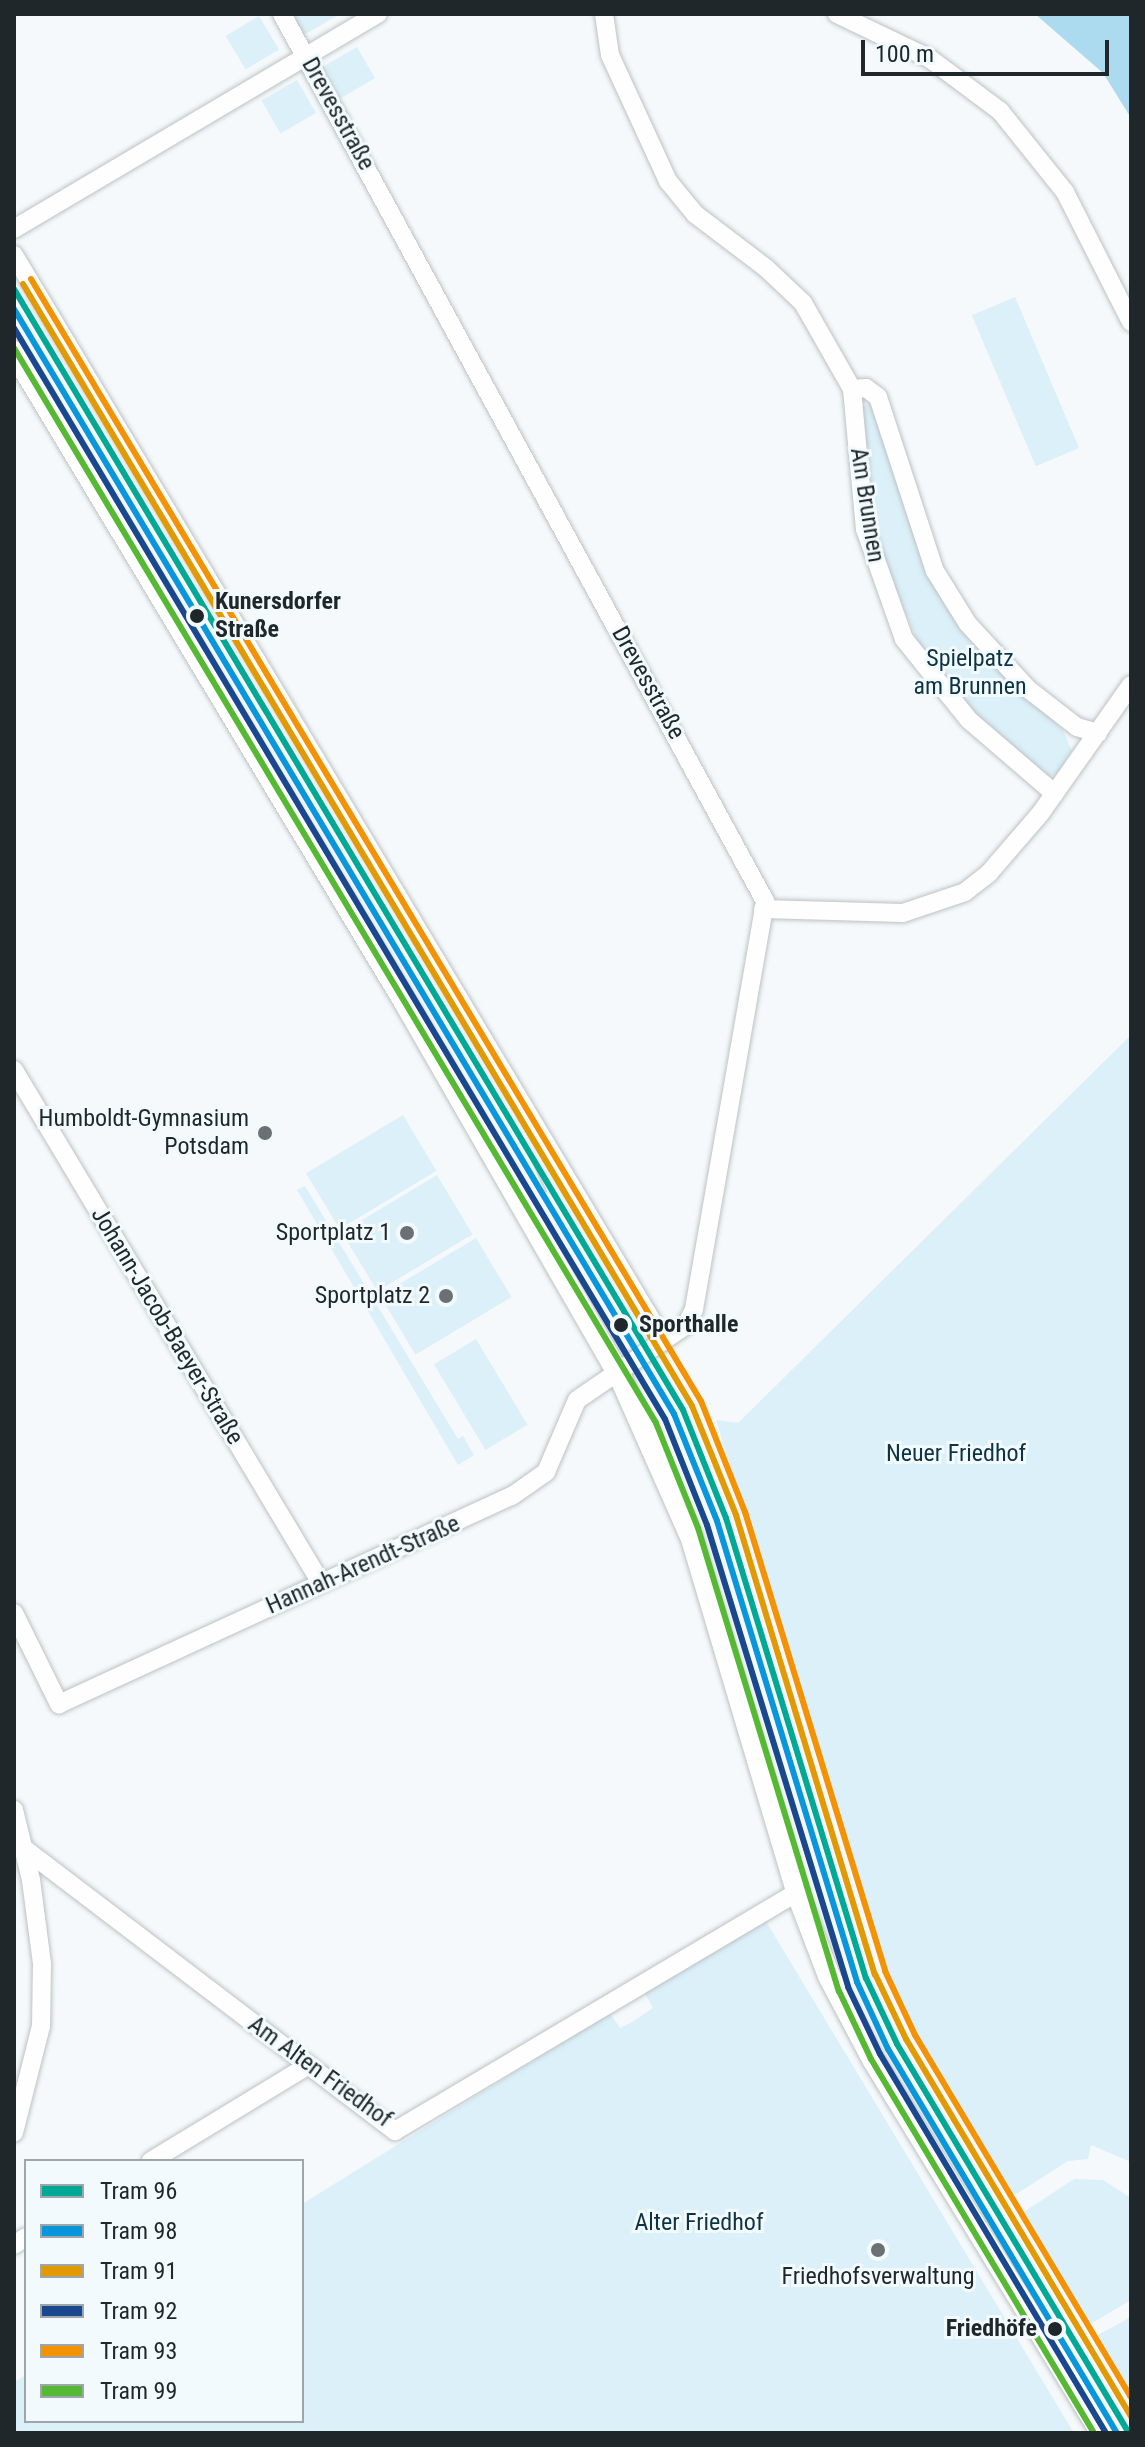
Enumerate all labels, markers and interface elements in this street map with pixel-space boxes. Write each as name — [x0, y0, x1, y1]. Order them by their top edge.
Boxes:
scale bar — [865, 24, 1113, 74]
text: 100 m — [875, 40, 934, 68]
street label: Drevesstraße — [295, 53, 381, 175]
street label: Am Brunnen — [844, 446, 890, 564]
place label: Kunersdorfer Straße — [215, 588, 341, 644]
marker: Kunersdorfer Straße — [186, 605, 208, 627]
street label: Drevesstraße — [605, 622, 691, 744]
park label: Spielpatz am Brunnen — [913, 645, 1027, 701]
place label: Humboldt-Gymnasium Potsdam — [39, 1105, 249, 1161]
marker: Humboldt-Gymnasium Potsdam — [256, 1124, 274, 1142]
street label: Johann-Jacob-Baeyer-Straße — [85, 1202, 249, 1450]
place label: Sportplatz 1 — [276, 1219, 391, 1247]
marker: Sportplatz 1 — [398, 1224, 416, 1242]
place label: Sportplatz 2 — [315, 1282, 430, 1310]
marker: Sportplatz 2 — [437, 1287, 455, 1305]
place label: Sporthalle — [639, 1311, 738, 1339]
marker: Sporthalle — [610, 1314, 632, 1336]
park label: Neuer Friedhof — [886, 1440, 1026, 1468]
street label: Hannah-Arendt-Straße — [262, 1509, 464, 1621]
street label: Am Alten Friedhof — [242, 2010, 398, 2134]
legend — [24, 2159, 304, 2423]
text: Tram 96 — [100, 2177, 177, 2205]
park label: Alter Friedhof — [635, 2209, 763, 2237]
text: Tram 98 — [100, 2217, 177, 2245]
marker: Friedhofsverwaltung — [869, 2241, 887, 2259]
text: Tram 91 — [100, 2257, 177, 2285]
place label: Friedhofsverwaltung — [781, 2263, 975, 2291]
text: Tram 92 — [100, 2297, 177, 2325]
place label: Friedhöfe — [946, 2315, 1037, 2343]
marker: Friedhöfe — [1044, 2318, 1066, 2340]
text: Tram 93 — [100, 2337, 177, 2365]
text: Tram 99 — [100, 2377, 177, 2405]

